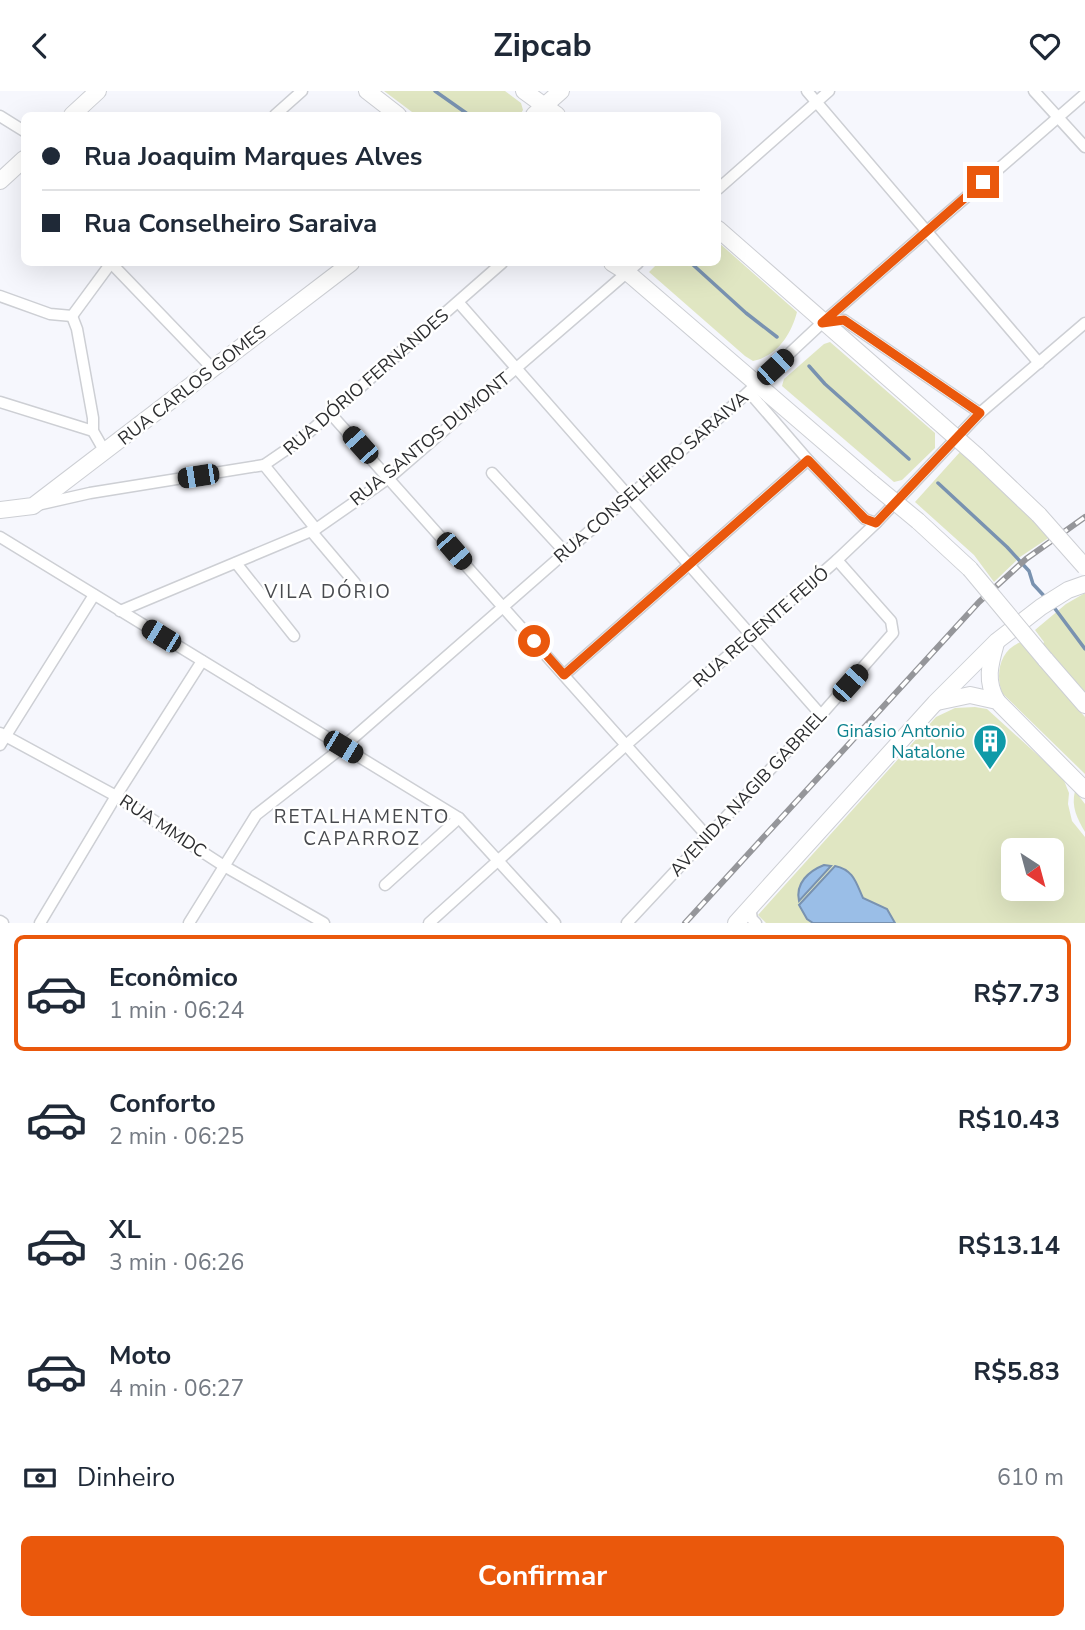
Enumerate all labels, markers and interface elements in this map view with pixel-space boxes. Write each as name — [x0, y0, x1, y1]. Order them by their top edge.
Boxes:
text: Zipcab — [493, 24, 592, 67]
icon: back — [21, 27, 59, 65]
icon: heart — [1026, 27, 1064, 65]
text: Rua Joaquim Marques Alves — [84, 139, 422, 174]
route end — [967, 166, 999, 198]
text: Rua Conselheiro Saraiva — [84, 206, 377, 241]
street label: RUA DÓRIO FERNANDES — [278, 303, 454, 461]
street label: RUA CARLOS GOMES — [113, 320, 271, 450]
car — [753, 345, 798, 389]
street label: RUA SANTOS DUMONT — [345, 367, 515, 511]
street label: RUA CONSELHEIRO SARAIVA — [549, 386, 753, 568]
car — [339, 422, 382, 468]
car — [176, 462, 221, 490]
car — [433, 528, 476, 574]
street label: RUA REGENTE FEIJÓ — [688, 561, 834, 693]
district label: VILA DÓRIO — [263, 579, 392, 605]
car — [138, 616, 185, 656]
route start — [518, 625, 550, 657]
car — [829, 660, 872, 706]
street label: AVENIDA NAGIB GABRIEL — [664, 704, 832, 882]
place label: Ginásio Antonio Natalone — [837, 719, 965, 764]
building icon: Ginásio Antonio Natalone — [971, 722, 1009, 771]
car — [320, 727, 367, 767]
street label: RUA MMDC — [115, 789, 211, 863]
district label: RETALHAMENTO CAPARROZ — [274, 804, 450, 852]
north arrow — [1001, 838, 1064, 901]
map controls — [1001, 838, 1064, 901]
text: Econômico — [109, 960, 238, 995]
icon: car — [25, 962, 88, 1025]
text: R$7.73 — [973, 976, 1060, 1011]
text: 1 min · 06:24 — [109, 995, 244, 1026]
text: Conforto — [109, 1086, 216, 1121]
icon: car — [25, 1088, 88, 1151]
text: R$10.43 — [958, 1102, 1060, 1137]
text: 2 min · 06:25 — [109, 1121, 244, 1152]
text: XL — [109, 1212, 141, 1247]
icon: car — [25, 1214, 88, 1277]
text: R$13.14 — [958, 1228, 1060, 1263]
text: 3 min · 06:26 — [109, 1247, 244, 1278]
text: Moto — [109, 1338, 171, 1373]
icon: car — [25, 1340, 88, 1403]
text: R$5.83 — [973, 1354, 1060, 1389]
text: 4 min · 06:27 — [109, 1373, 244, 1404]
icon: cash — [21, 1459, 59, 1497]
text: Dinheiro — [77, 1460, 175, 1495]
text: 610 m — [997, 1462, 1064, 1493]
button: Confirmar — [21, 1536, 1064, 1616]

